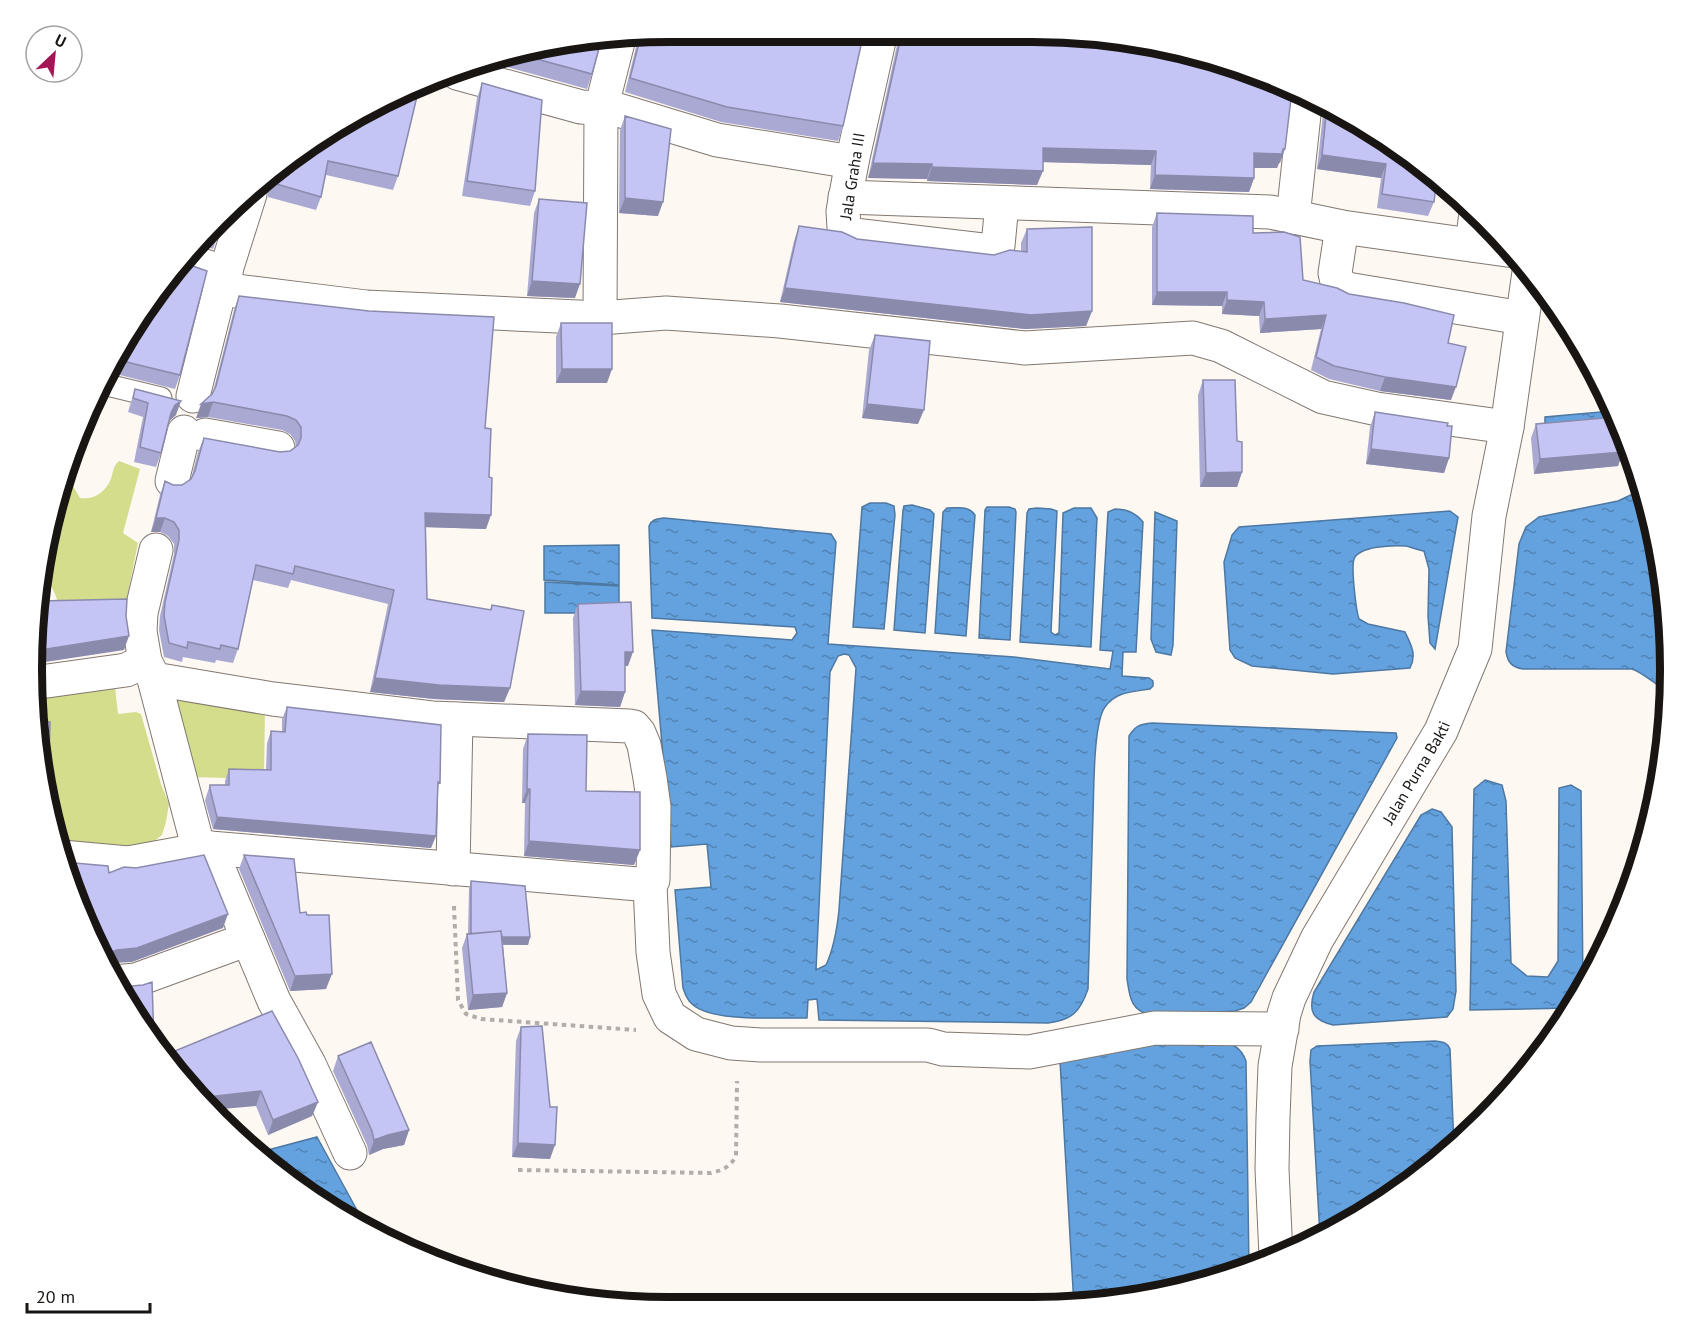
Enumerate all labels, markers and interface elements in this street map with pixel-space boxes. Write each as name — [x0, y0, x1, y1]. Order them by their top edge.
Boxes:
north arrow — [24, 24, 84, 84]
text: U — [52, 29, 69, 52]
street label: Jala Graha III — [835, 131, 869, 222]
street label: Jalan Purna Bakti — [1377, 718, 1454, 828]
scale bar — [27, 1276, 150, 1314]
text: 20 m — [36, 1285, 75, 1308]

